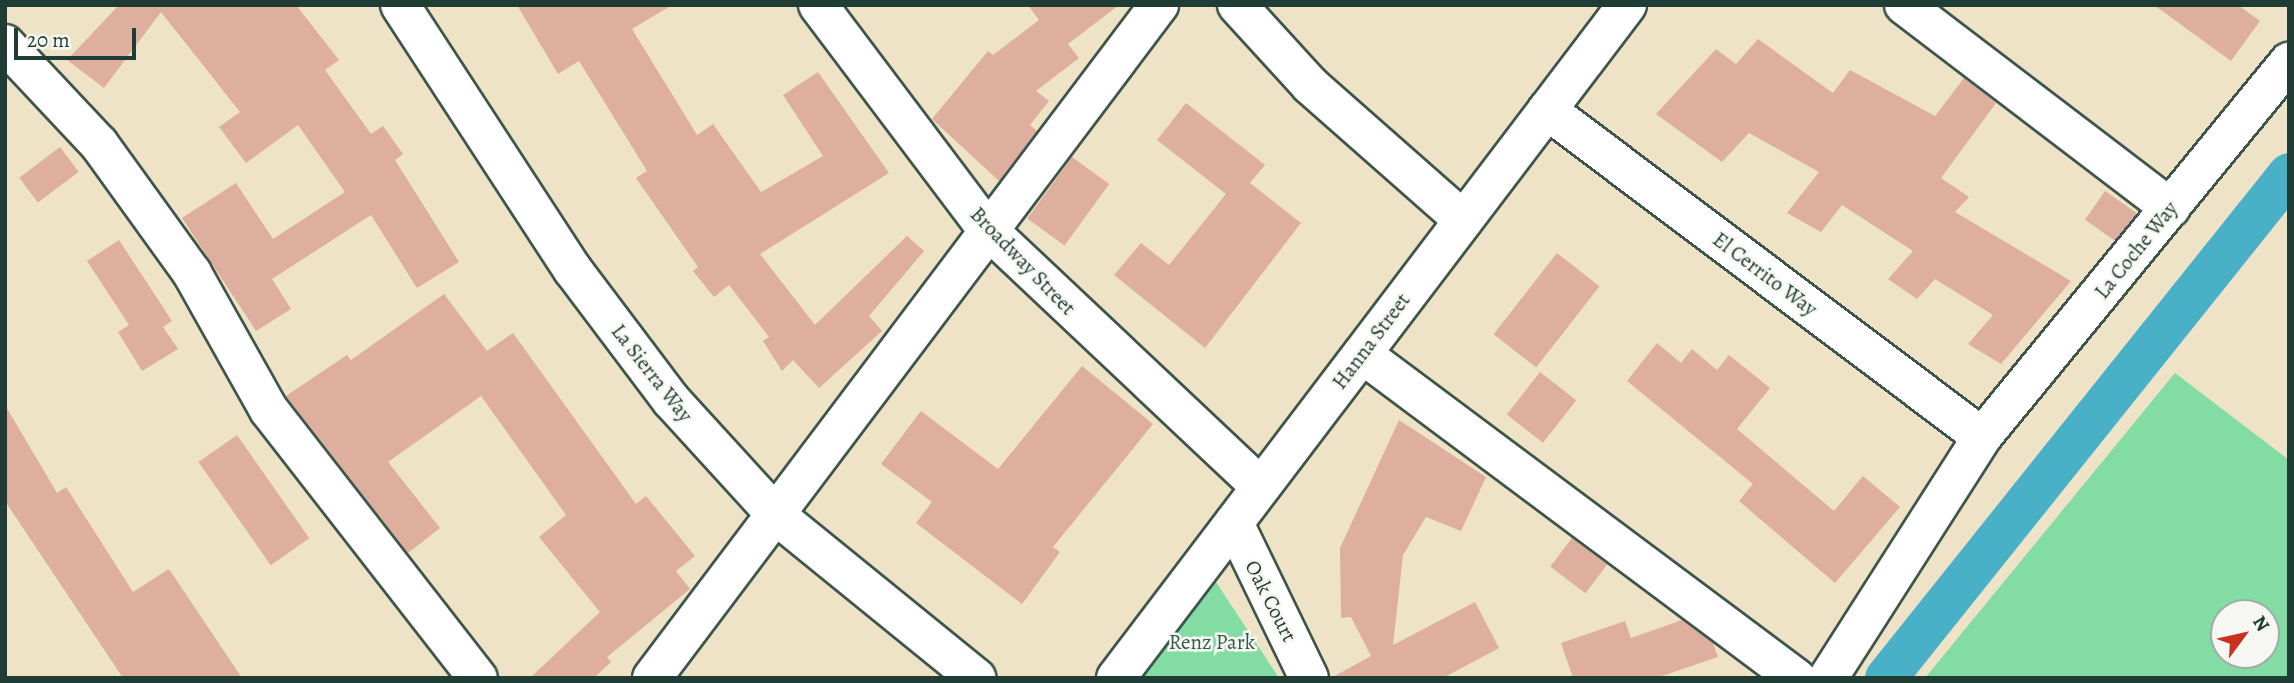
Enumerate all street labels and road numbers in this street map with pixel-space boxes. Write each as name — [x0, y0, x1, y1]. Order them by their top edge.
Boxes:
street label: La Coche Way — [2089, 196, 2183, 304]
street label: Broadway Street — [965, 202, 1081, 320]
street label: El Cerrito Way — [1708, 227, 1822, 321]
street label: Hanna Street — [1327, 288, 1415, 394]
street label: La Sierra Way — [606, 319, 698, 427]
street label: Oak Court — [1240, 556, 1302, 646]

